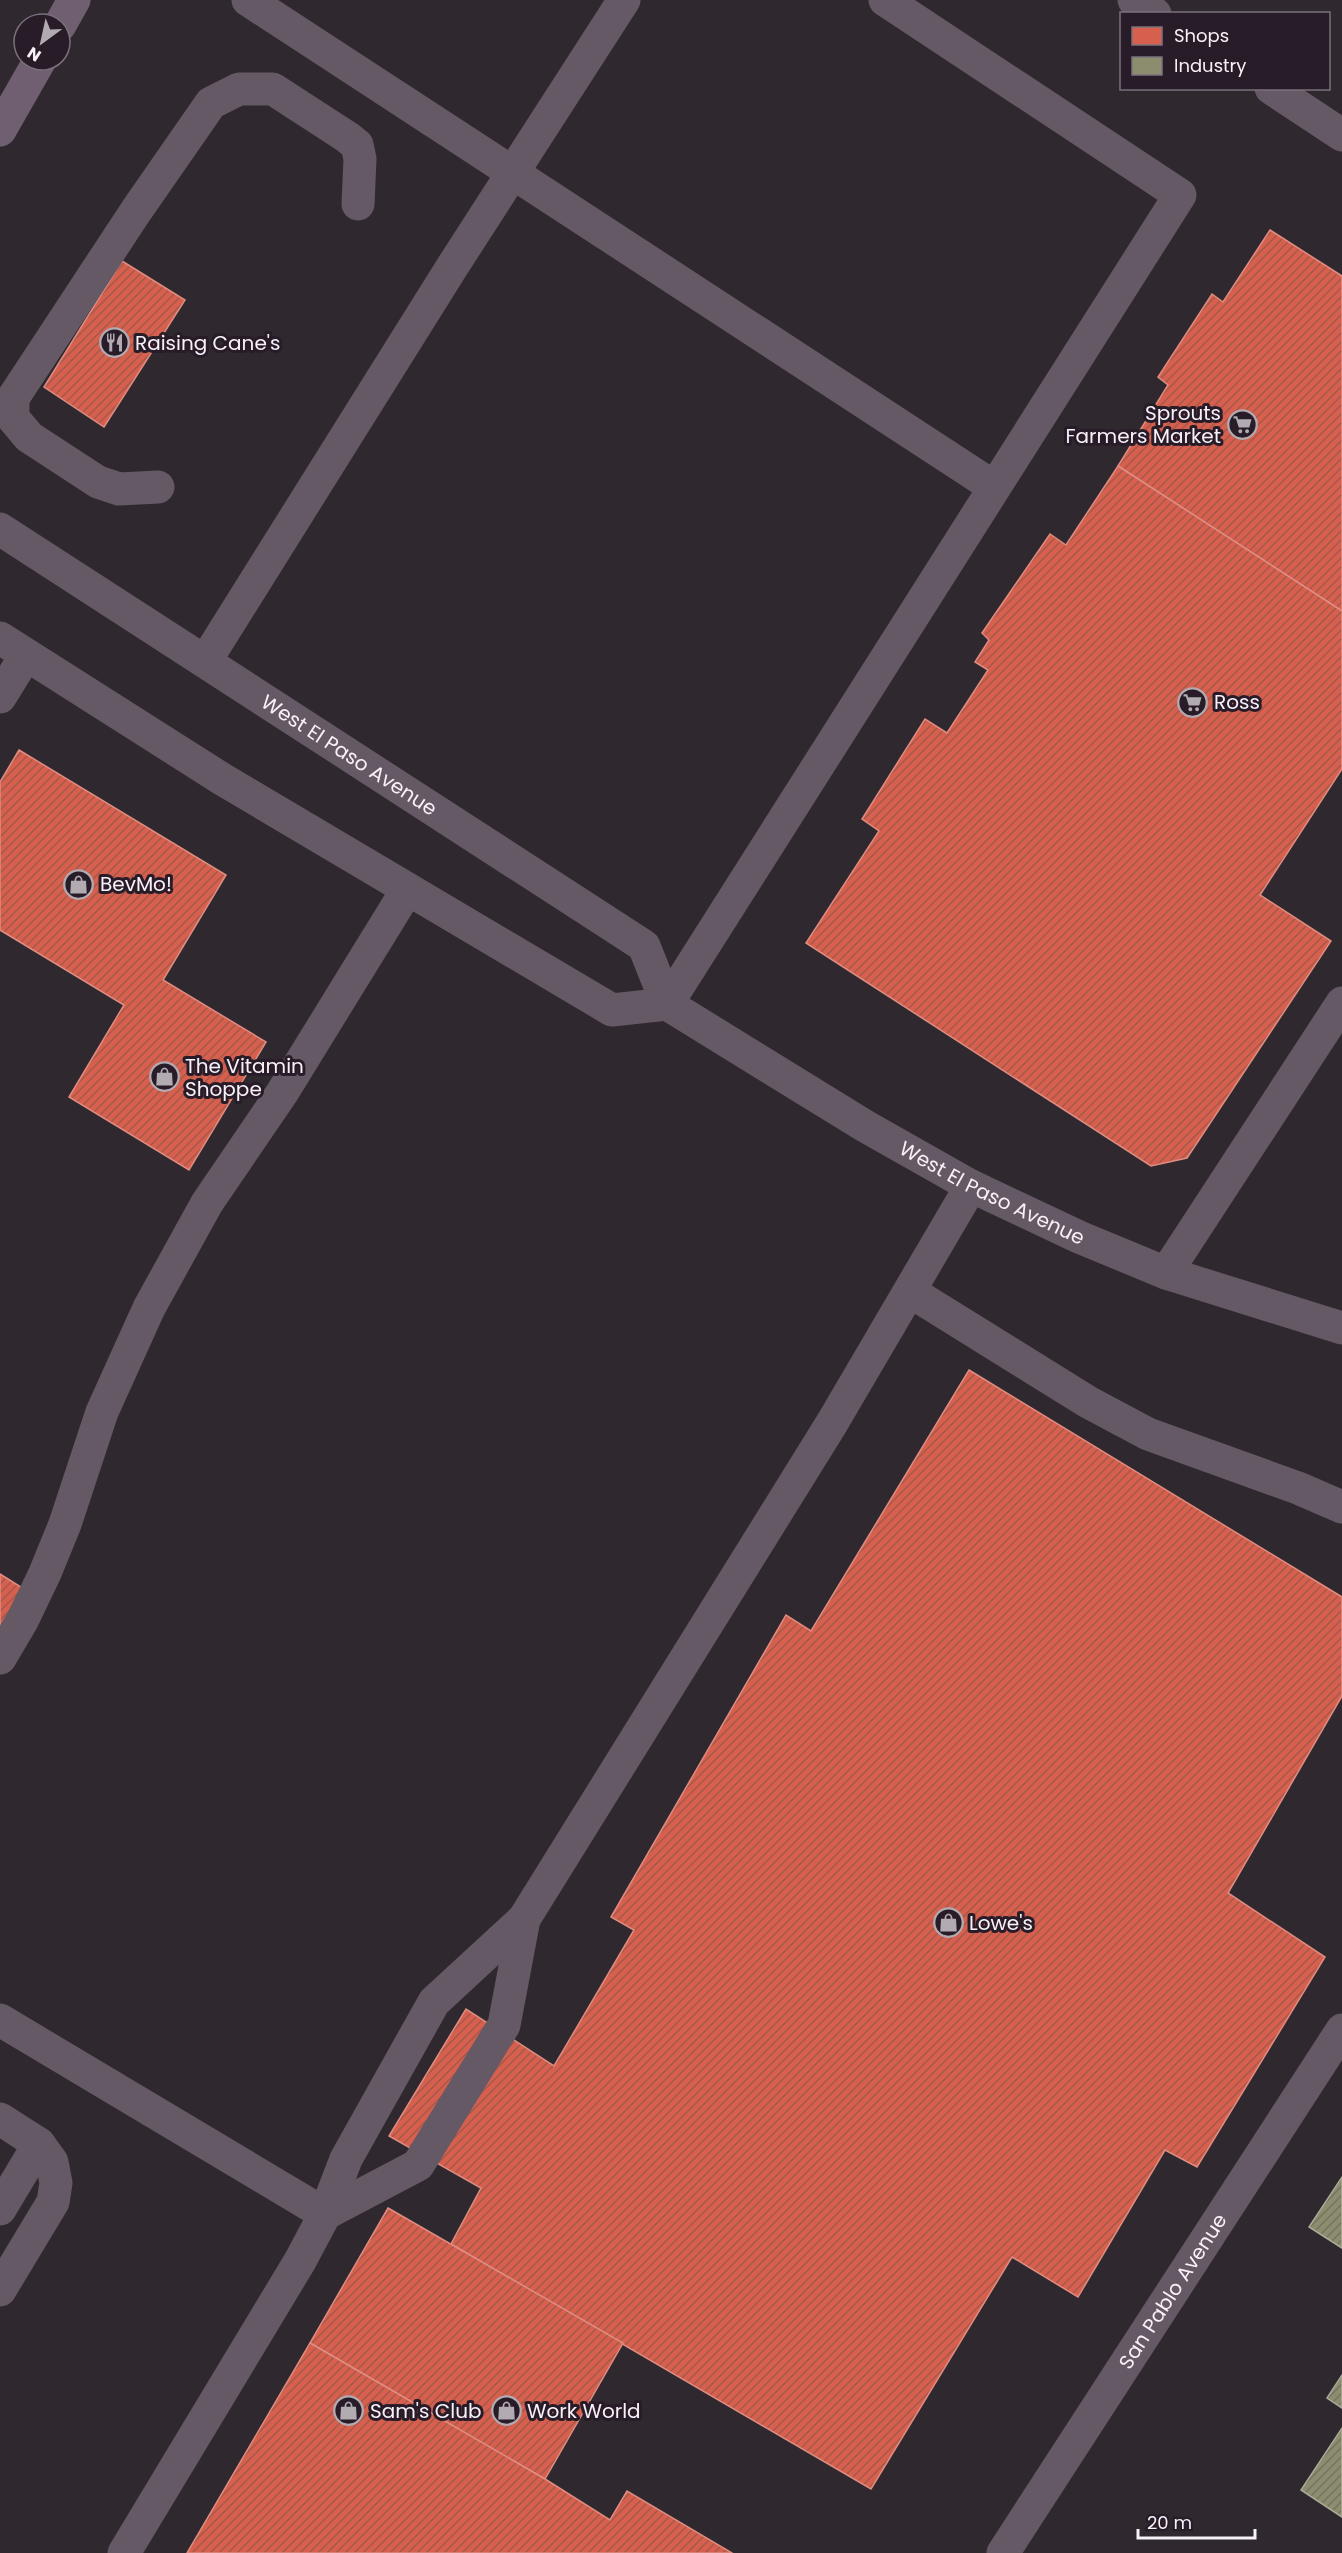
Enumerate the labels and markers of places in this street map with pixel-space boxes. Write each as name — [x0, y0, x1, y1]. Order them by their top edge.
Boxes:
restaurant icon: Raising Cane's — [98, 327, 130, 359]
place label: Raising Cane's — [135, 329, 280, 357]
place label: Sprouts Farmers Market — [1066, 399, 1221, 450]
supermarket icon: Sprouts Farmers Market — [1226, 409, 1258, 441]
supermarket icon: Ross — [1177, 686, 1209, 718]
place label: Ross — [1214, 688, 1260, 716]
shop icon: BevMo! — [63, 868, 95, 900]
place label: BevMo! — [100, 870, 172, 898]
place label: The Vitamin Shoppe — [185, 1052, 304, 1103]
shop icon: The Vitamin Shoppe — [148, 1061, 180, 1093]
shop icon: Lowe's — [932, 1907, 964, 1939]
place label: Lowe's — [969, 1909, 1033, 1937]
shop icon: Sam's Club — [333, 2395, 365, 2427]
shop icon: Work World — [490, 2395, 522, 2427]
place label: Sam's Club — [370, 2397, 482, 2425]
place label: Work World — [527, 2397, 641, 2425]

